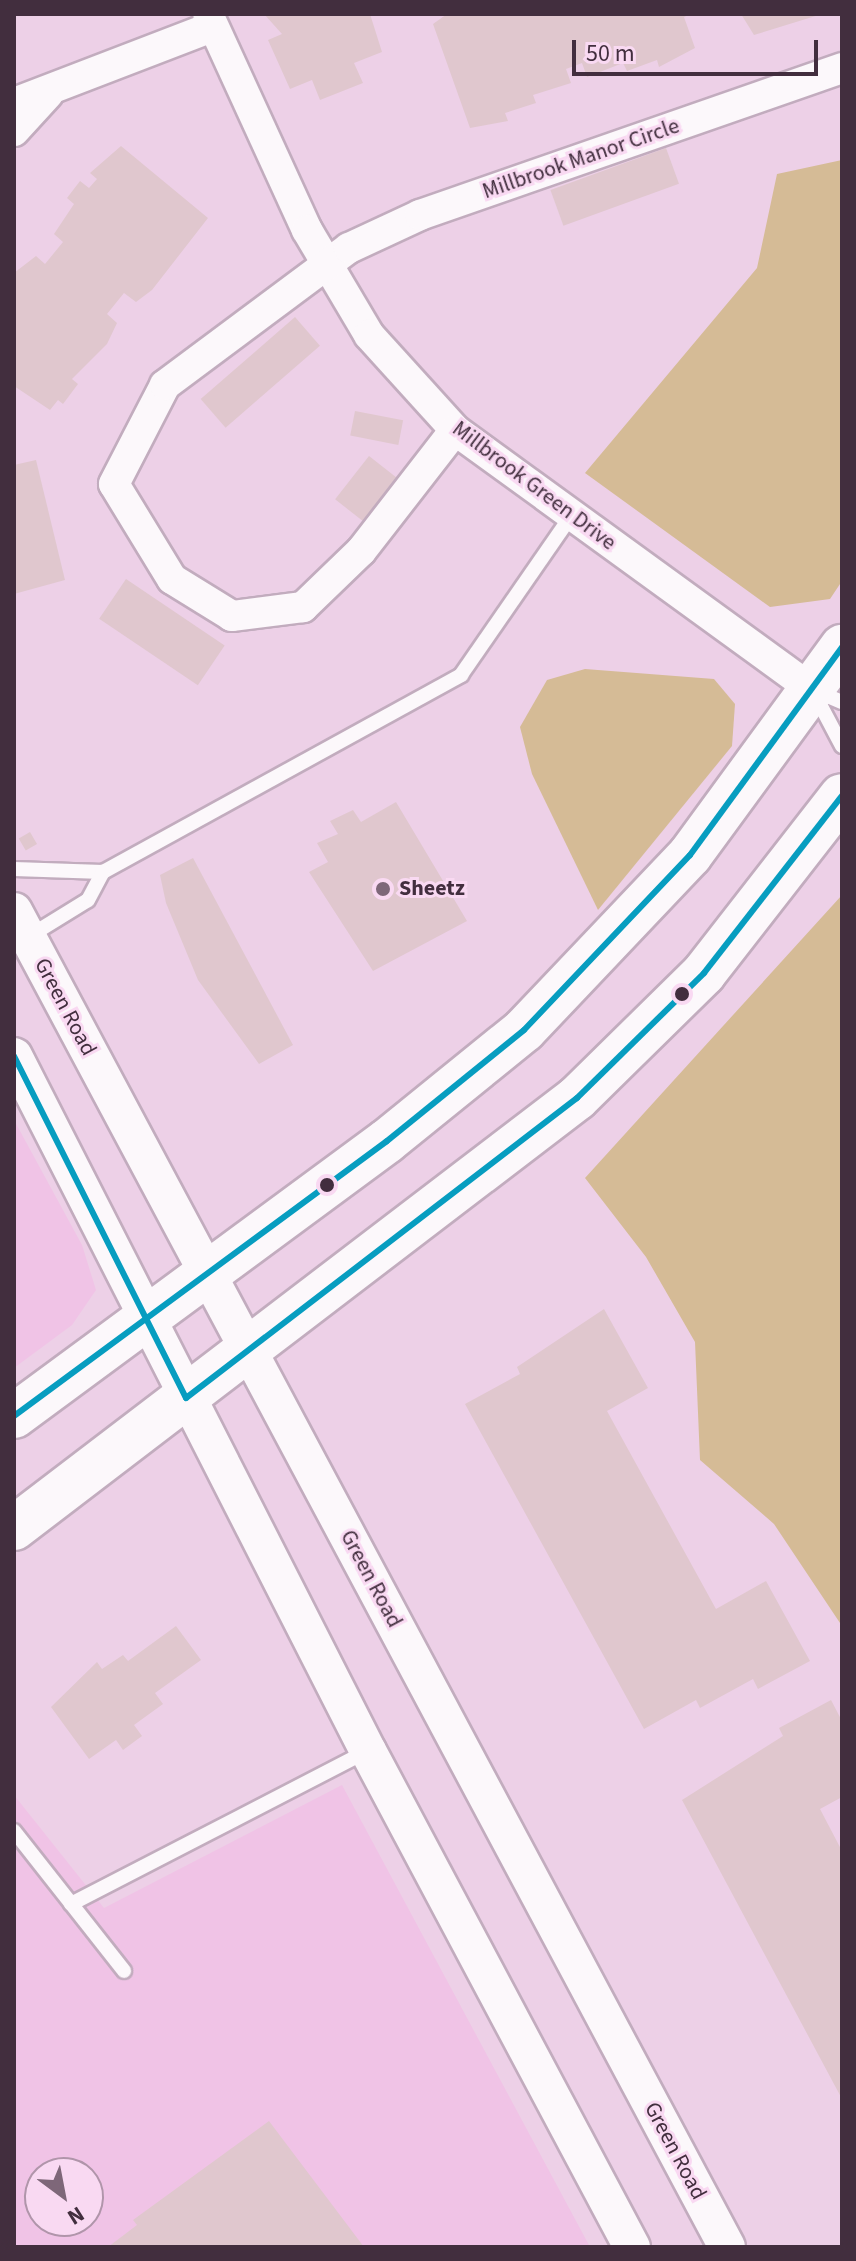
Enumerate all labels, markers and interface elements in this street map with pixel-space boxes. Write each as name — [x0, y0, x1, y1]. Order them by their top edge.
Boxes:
scale bar — [576, 24, 822, 74]
text: 50 m — [586, 36, 635, 71]
street label: Millbrook Manor Circle — [479, 113, 683, 205]
street label: Millbrook Green Drive — [447, 416, 621, 556]
place label: Sheetz — [399, 876, 465, 902]
marker: Sheetz — [374, 880, 392, 898]
street label: Green Road — [28, 954, 102, 1060]
unlabelled marker — [674, 986, 690, 1002]
unlabelled marker — [319, 1177, 335, 1193]
street label: Green Road — [334, 1526, 408, 1632]
street label: Green Road — [638, 2098, 712, 2204]
north arrow — [24, 2157, 104, 2237]
text: N — [61, 2198, 90, 2233]

